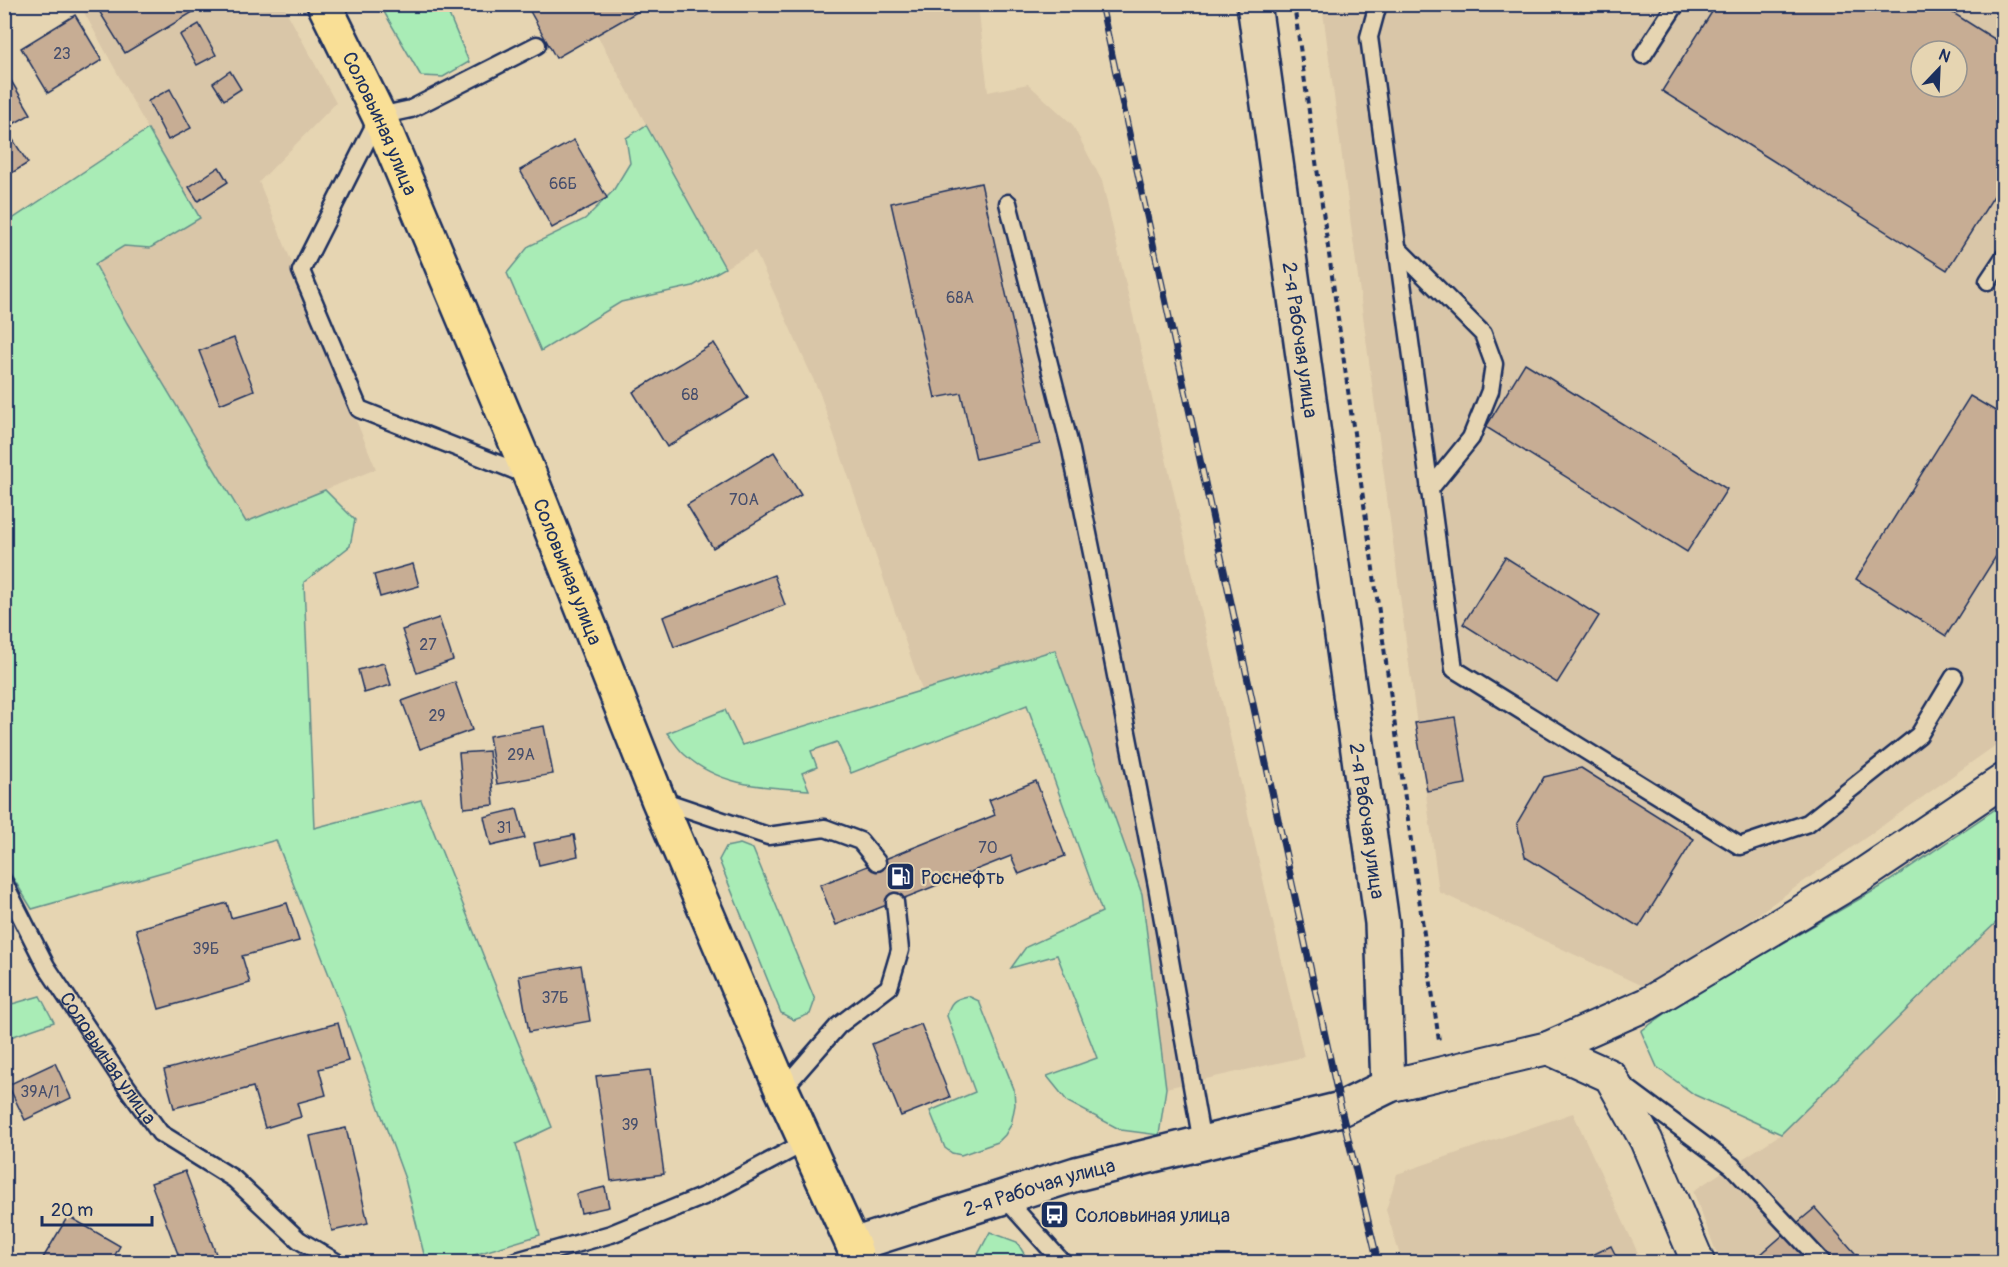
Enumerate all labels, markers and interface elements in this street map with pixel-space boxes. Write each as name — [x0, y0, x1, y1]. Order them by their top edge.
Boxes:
north arrow — [1909, 39, 1969, 99]
house number: 23 — [53, 44, 71, 64]
text: N — [1936, 45, 1954, 68]
street label: Соловьиная улица — [337, 47, 423, 199]
house number: 66Б — [549, 174, 577, 194]
street label: 2-я Рабочая улица — [1277, 260, 1323, 420]
house number: 68А — [946, 288, 974, 308]
house number: 68 — [681, 385, 699, 405]
house number: 70А — [729, 490, 759, 510]
street label: Соловьиная улица — [528, 495, 608, 648]
house number: 27 — [419, 635, 437, 655]
house number: 29 — [428, 706, 446, 726]
street label: 2-я Рабочая улица — [1344, 741, 1390, 901]
house number: 29А — [507, 745, 535, 765]
house number: 31 — [496, 818, 512, 838]
house number: 70 — [978, 838, 998, 858]
fuel station icon: Роснефть — [884, 861, 916, 893]
place label: Роснефть — [921, 865, 1005, 890]
house number: 39Б — [193, 939, 219, 959]
street label: Соловьиная улица — [54, 987, 162, 1129]
house number: 37Б — [542, 988, 569, 1008]
house number: 39А/1 — [20, 1082, 60, 1102]
house number: 39 — [621, 1115, 639, 1135]
street label: 2-я Рабочая улица — [960, 1152, 1117, 1222]
scale bar — [42, 1189, 152, 1227]
text: 20 m — [51, 1199, 93, 1222]
bus stop icon: Соловьиная улица — [1038, 1199, 1070, 1231]
place label: Соловьиная улица — [1075, 1203, 1230, 1228]

